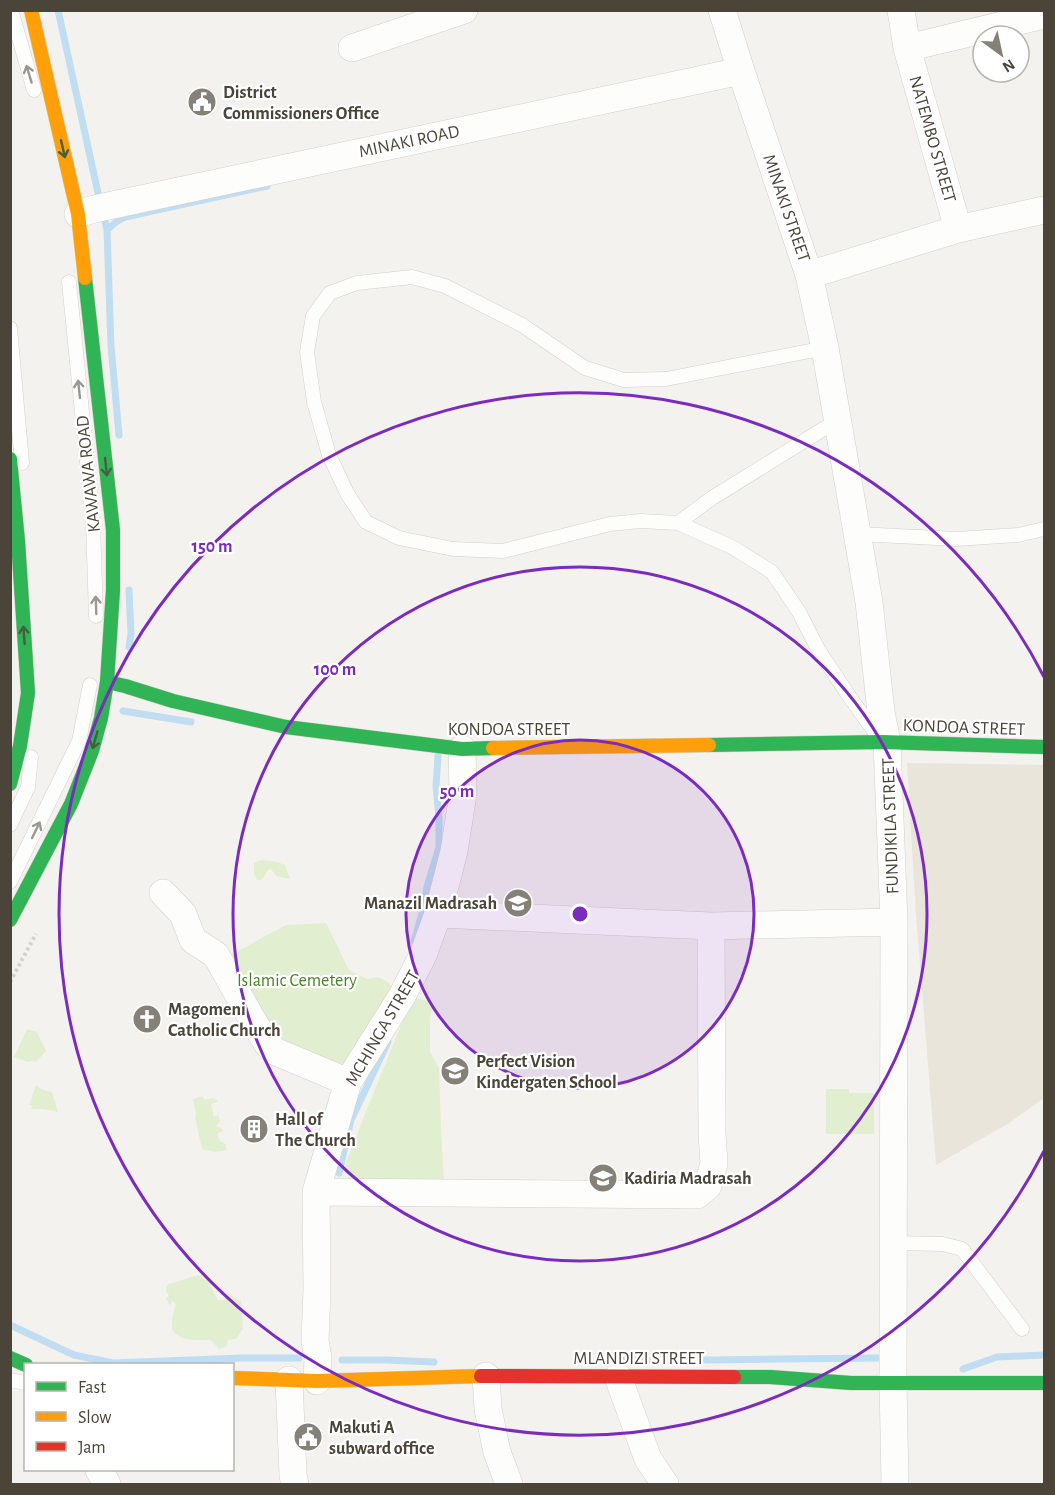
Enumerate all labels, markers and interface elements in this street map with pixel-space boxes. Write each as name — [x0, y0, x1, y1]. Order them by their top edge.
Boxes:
north arrow — [971, 24, 1031, 84]
text: N — [1000, 56, 1018, 75]
one-way arrow — [23, 65, 34, 84]
street label: NATEMBO STREET — [905, 74, 959, 205]
place label: District Commissioners Office — [223, 84, 379, 123]
public building icon: District Commissioners Office — [186, 86, 218, 118]
street label: MINAKI ROAD — [357, 123, 461, 161]
one-way arrow — [58, 140, 70, 159]
street label: MINAKI STREET — [759, 152, 813, 265]
one-way arrow — [73, 380, 84, 400]
street label: KAWAWA ROAD — [74, 414, 104, 533]
one-way arrow — [100, 457, 111, 477]
text: 150 m — [192, 538, 232, 556]
one-way arrow — [90, 595, 102, 615]
one-way arrow — [18, 625, 29, 645]
text: 100 m — [314, 661, 356, 679]
street label: KONDOA STREET — [902, 717, 1026, 739]
street label: KONDOA STREET — [448, 721, 570, 739]
one-way arrow — [89, 730, 100, 749]
street label: FUNDIKILA STREET — [880, 757, 902, 895]
text: 50 m — [440, 783, 474, 801]
one-way arrow — [31, 821, 42, 839]
school or university icon: Manazil Madrasah — [502, 887, 534, 919]
place label: Manazil Madrasah — [364, 895, 497, 913]
centre of rings — [570, 904, 590, 924]
street label: MCHINGA STREET — [343, 968, 423, 1089]
park label: Islamic Cemetery — [237, 972, 357, 990]
place label: Magomeni Catholic Church — [168, 1001, 281, 1040]
church icon: Magomeni Catholic Church — [131, 1003, 163, 1035]
place label: Perfect Vision Kindergaten School — [476, 1053, 617, 1092]
school or university icon: Perfect Vision Kindergaten School — [439, 1055, 471, 1087]
place label: Hall of The Church — [275, 1111, 356, 1150]
building icon: Hall of The Church — [238, 1113, 270, 1145]
school or university icon: Kadiria Madrasah — [587, 1162, 619, 1194]
place label: Kadiria Madrasah — [624, 1170, 752, 1188]
street label: MLANDIZI STREET — [573, 1350, 705, 1368]
legend — [24, 1363, 234, 1471]
text: Fast — [78, 1379, 106, 1397]
text: Slow — [78, 1409, 111, 1427]
place label: Makuti A subward office — [329, 1419, 434, 1458]
public building icon: Makuti A subward office — [292, 1421, 324, 1453]
text: Jam — [78, 1439, 106, 1457]

